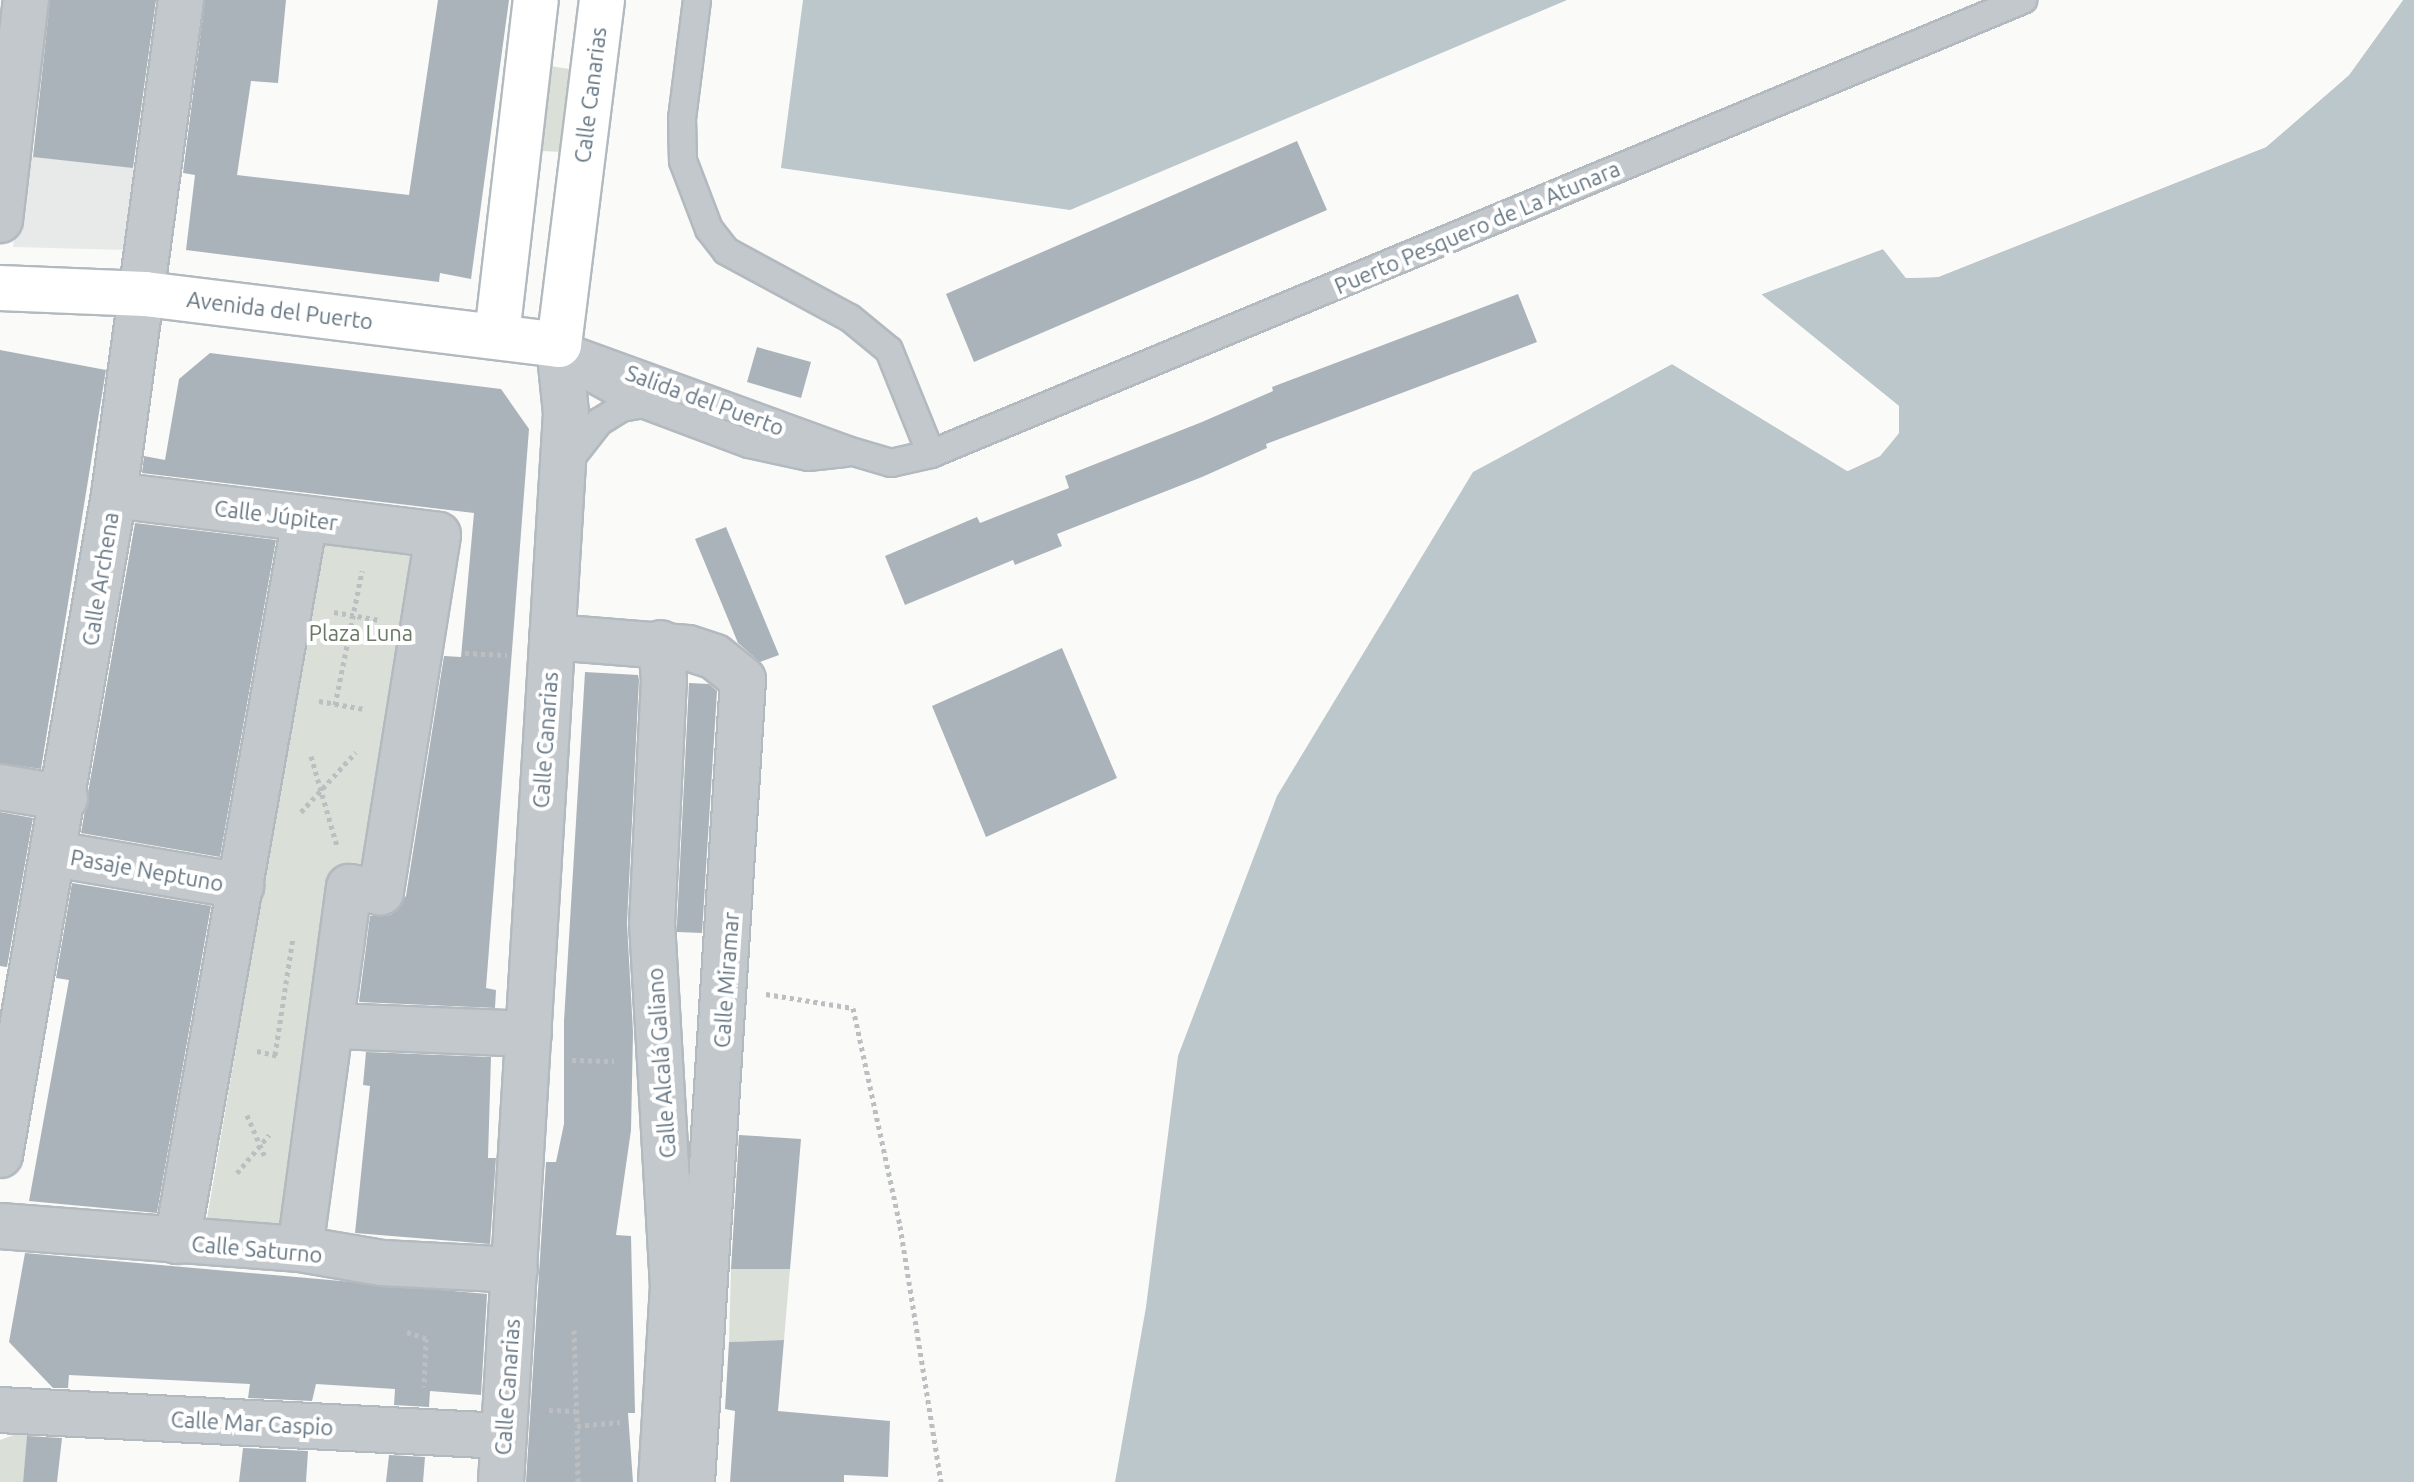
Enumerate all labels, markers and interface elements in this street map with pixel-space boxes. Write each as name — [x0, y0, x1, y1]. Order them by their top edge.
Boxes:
street label: Calle Canarias — [569, 26, 611, 164]
street label: Puerto Pesquero de La Atunara — [1330, 155, 1624, 299]
street label: Avenida del Puerto — [185, 285, 375, 335]
street label: Salida del Puerto — [622, 359, 788, 441]
street label: Calle Júpiter — [213, 494, 339, 536]
street label: Calle Archena — [76, 510, 124, 648]
park label: Plaza Luna — [309, 620, 413, 646]
street label: Calle Canarias — [527, 671, 563, 809]
street label: Pasaje Neptuno — [68, 844, 226, 896]
street label: Calle Miramar — [708, 911, 744, 1049]
street label: Calle Alcalá Galiano — [641, 967, 681, 1159]
street label: Calle Saturno — [190, 1230, 324, 1268]
street label: Calle Canarias — [489, 1318, 525, 1456]
street label: Calle Mar Caspio — [170, 1406, 334, 1440]

